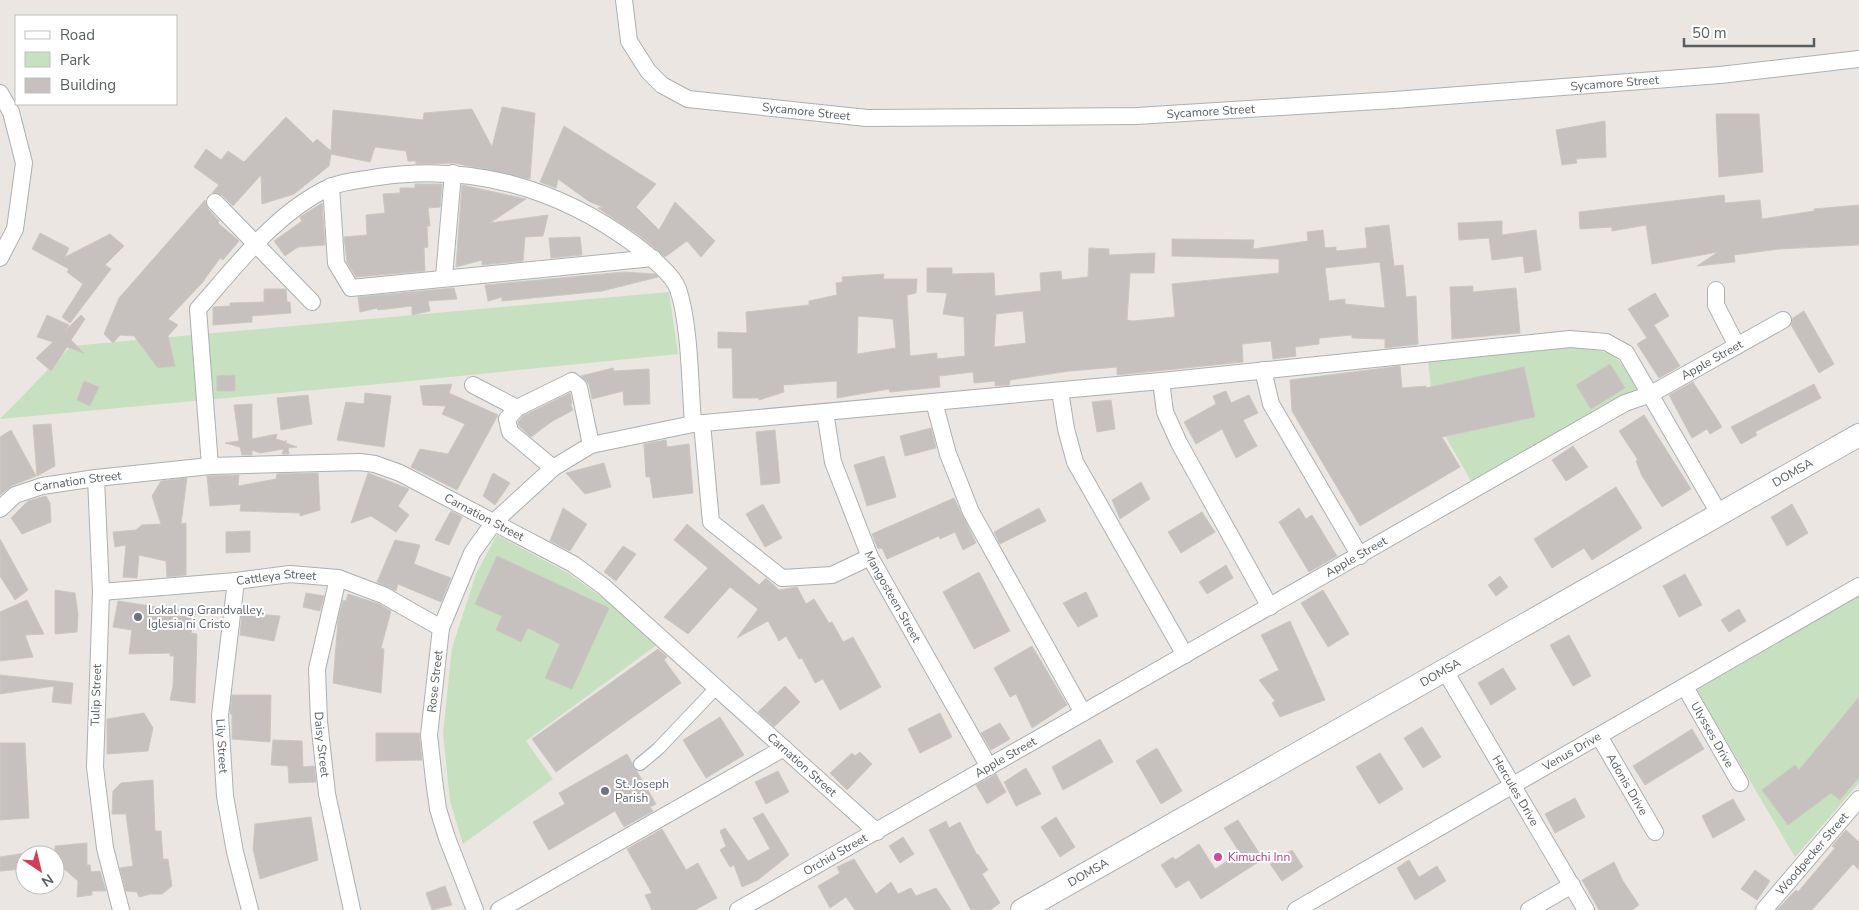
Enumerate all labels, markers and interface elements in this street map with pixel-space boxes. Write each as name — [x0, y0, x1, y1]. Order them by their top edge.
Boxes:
legend — [15, 15, 178, 105]
scale bar — [1684, 15, 1814, 47]
text: 50 m — [1692, 23, 1727, 43]
text: Road — [60, 25, 95, 45]
text: Park — [60, 50, 90, 70]
street label: Sycamore Street — [1570, 72, 1660, 94]
text: Building — [60, 75, 116, 95]
street label: Sycamore Street — [761, 99, 852, 124]
street label: Sycamore Street — [1166, 101, 1256, 122]
street label: Apple Street — [1678, 336, 1746, 384]
street label: DOMSA — [1769, 455, 1816, 491]
street label: Carnation Street — [32, 467, 123, 496]
street label: Carnation Street — [441, 490, 528, 545]
street label: Apple Street — [1322, 532, 1391, 581]
street label: Mangosteen Street — [860, 549, 925, 646]
street label: Cattleya Street — [235, 566, 318, 589]
place label: Lokal ng Grandvalley, Iglesia ni Cristo — [148, 602, 264, 632]
marker: Lokal ng Grandvalley, Iglesia ni Cristo — [132, 611, 144, 623]
street label: Rose Street — [424, 649, 447, 714]
street label: DOMSA — [1417, 655, 1464, 691]
street label: Tulip Street — [87, 663, 105, 726]
street label: Ulysses Drive — [1687, 699, 1738, 771]
street label: Daisy Street — [311, 711, 333, 779]
street label: Lily Street — [212, 718, 232, 775]
street label: Venus Drive — [1539, 728, 1604, 775]
street label: Carnation Street — [764, 729, 841, 801]
street label: Apple Street — [972, 733, 1040, 781]
street label: Adonis Drive — [1603, 750, 1652, 818]
street label: Hercules Drive — [1489, 752, 1543, 829]
place label: St. Joseph Parish — [615, 776, 669, 806]
marker: St. Joseph Parish — [599, 785, 611, 797]
street label: Woodpecker Street — [1772, 808, 1853, 899]
street label: Orchid Street — [800, 829, 871, 879]
north arrow — [15, 845, 65, 895]
place label: Kimuchi Inn — [1228, 849, 1290, 865]
marker: Kimuchi Inn — [1212, 851, 1224, 863]
street label: DOMSA — [1065, 854, 1112, 890]
text: N — [37, 869, 57, 891]

